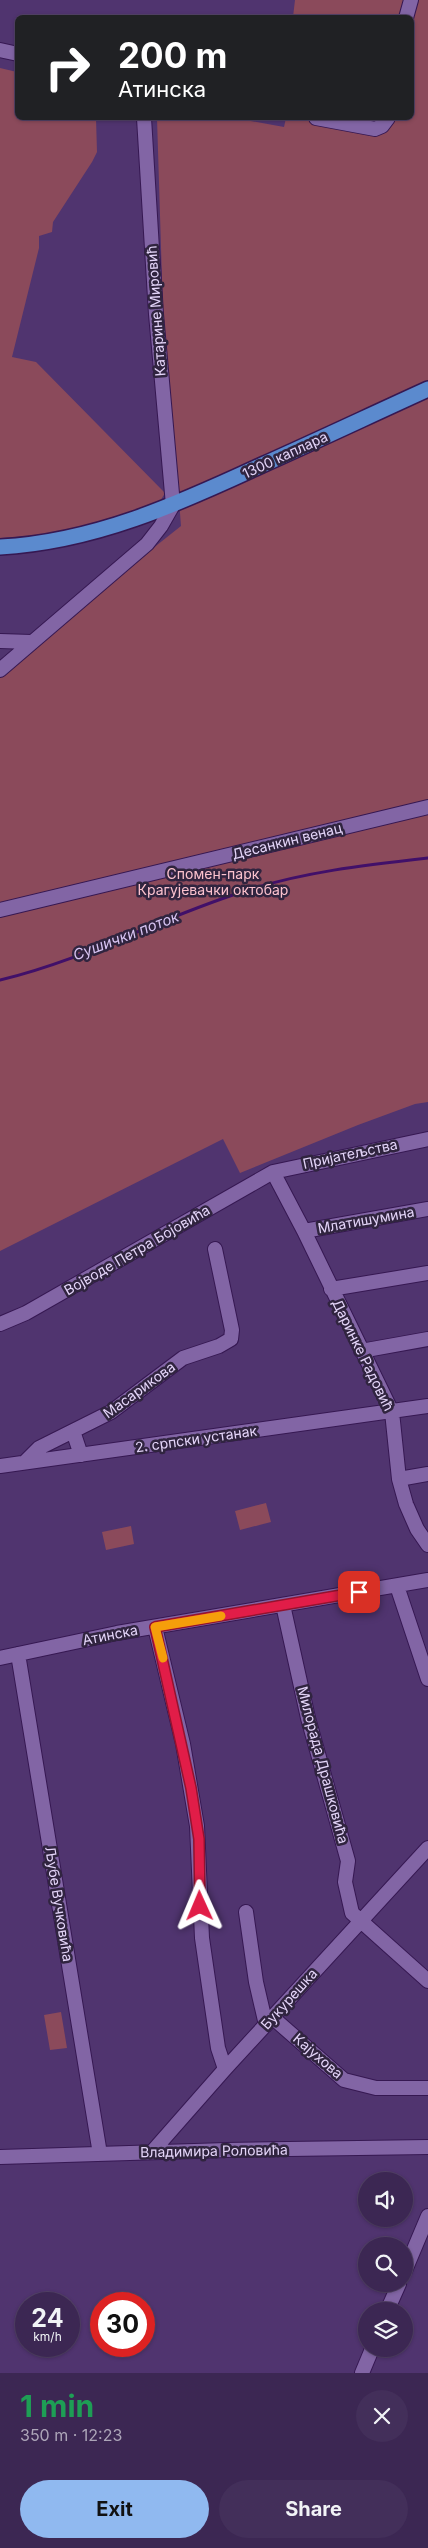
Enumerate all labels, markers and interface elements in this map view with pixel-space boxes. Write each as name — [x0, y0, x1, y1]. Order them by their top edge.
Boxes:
text: 200 m — [118, 34, 227, 76]
icon: right — [35, 35, 100, 100]
text: Атинска — [118, 76, 206, 102]
street label: Катарине Мировић — [142, 245, 169, 377]
street label: 1300 каплара — [239, 427, 330, 482]
street label: Десанкин венац — [230, 818, 344, 862]
park label: Спомен-парк Крагујевачки октобар — [138, 865, 288, 898]
water label: Сушички поток — [70, 906, 182, 965]
street label: Пријатељства — [301, 1135, 399, 1172]
street label: Војводе Петра Бојовића — [61, 1201, 213, 1298]
street label: Млатишумина — [316, 1203, 416, 1236]
street label: Даринке Радовић — [329, 1296, 398, 1413]
street label: Масарикова — [99, 1358, 178, 1421]
street label: 2. српски устанак — [134, 1421, 258, 1455]
pin — [338, 1571, 380, 1613]
icon: arrive — [345, 1578, 373, 1606]
street label: Атинска — [81, 1621, 139, 1648]
street label: Милорада Драшковића — [294, 1684, 353, 1845]
street label: Љубе Вучковића — [42, 1845, 77, 1963]
position arrow — [173, 1879, 225, 1931]
street label: Букурешка — [257, 1965, 320, 2033]
street label: Кајухова — [290, 2030, 347, 2082]
street label: Владимира Роловића — [140, 2141, 288, 2160]
map controls — [358, 2172, 413, 2357]
button: sound — [358, 2172, 413, 2227]
button: search — [358, 2237, 413, 2292]
speed limit sign: 30 — [90, 2292, 155, 2357]
button: layers — [358, 2302, 413, 2357]
text: 24 — [31, 2303, 64, 2333]
text: km/h — [33, 2329, 62, 2344]
text: 1 min — [20, 2388, 94, 2424]
button: close — [356, 2390, 408, 2442]
text: 350 m · 12:23 — [20, 2425, 122, 2445]
button: Exit — [20, 2480, 209, 2538]
button: Share — [219, 2480, 408, 2538]

